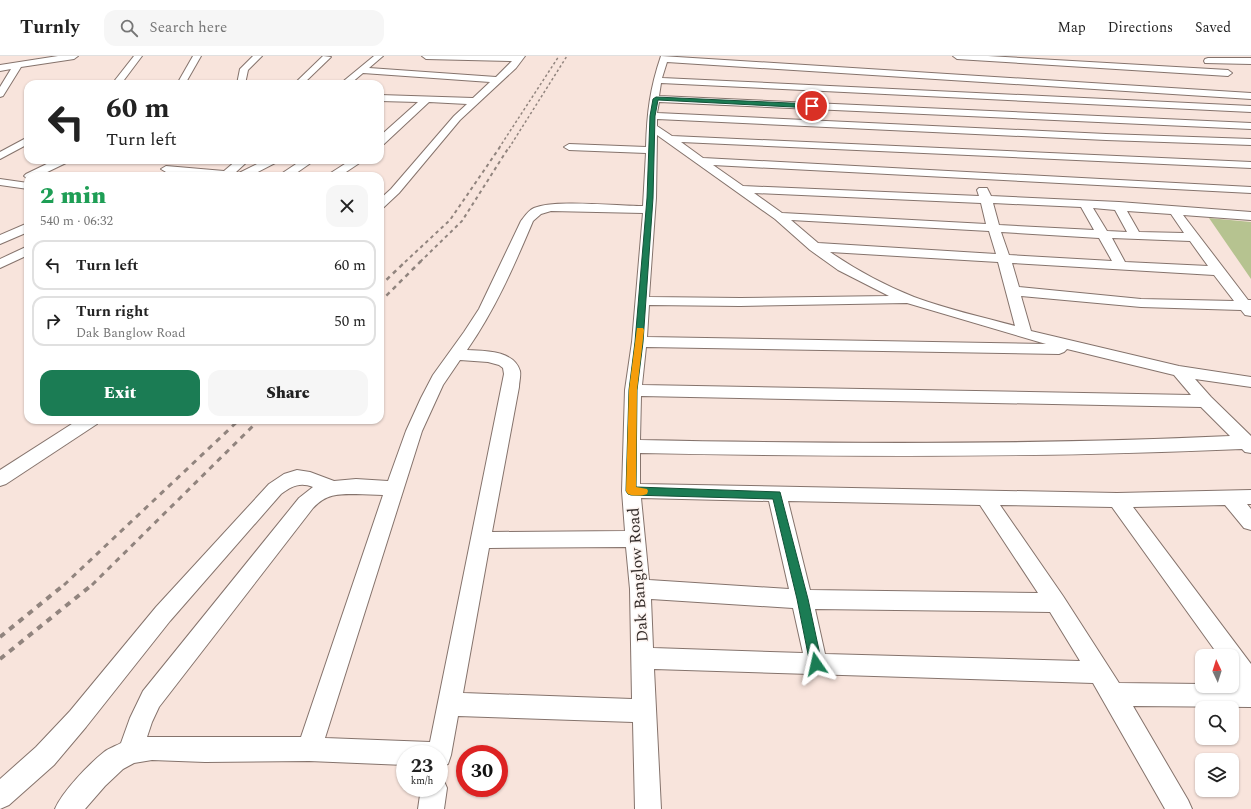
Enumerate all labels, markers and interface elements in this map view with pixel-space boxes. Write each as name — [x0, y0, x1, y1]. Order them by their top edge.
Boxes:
search box — [104, 10, 384, 46]
text: Turnly — [20, 13, 80, 42]
text: Search here — [150, 16, 227, 39]
icon: search — [118, 17, 140, 39]
text: Map — [1058, 17, 1086, 38]
text: Directions — [1108, 17, 1173, 38]
text: Saved — [1195, 17, 1231, 38]
text: 60 m — [106, 87, 170, 130]
pin — [795, 89, 829, 123]
icon: arrive — [801, 95, 823, 117]
icon: left — [40, 96, 92, 148]
text: Turn left — [106, 126, 177, 153]
text: 2 min — [40, 178, 106, 214]
button: close — [326, 185, 368, 227]
text: 540 m · 06:32 — [40, 211, 113, 231]
icon: left — [42, 254, 64, 276]
text: Turn left — [76, 254, 138, 277]
text: 60 m — [334, 254, 366, 277]
text: Turn right — [76, 300, 149, 323]
icon: right — [42, 310, 64, 332]
text: 50 m — [334, 310, 366, 333]
text: Dak Banglow Road — [76, 323, 185, 343]
button: Exit — [40, 370, 200, 416]
button: Share — [208, 370, 368, 416]
street label: Dak Banglow Road — [621, 507, 655, 643]
position arrow — [795, 643, 837, 685]
north arrow — [1195, 649, 1239, 693]
map controls — [1195, 649, 1239, 797]
button: search — [1195, 701, 1239, 745]
speed limit sign: 30 — [456, 745, 508, 797]
text: 23 — [411, 751, 433, 781]
button: layers — [1195, 753, 1239, 797]
text: km/h — [411, 773, 433, 789]

